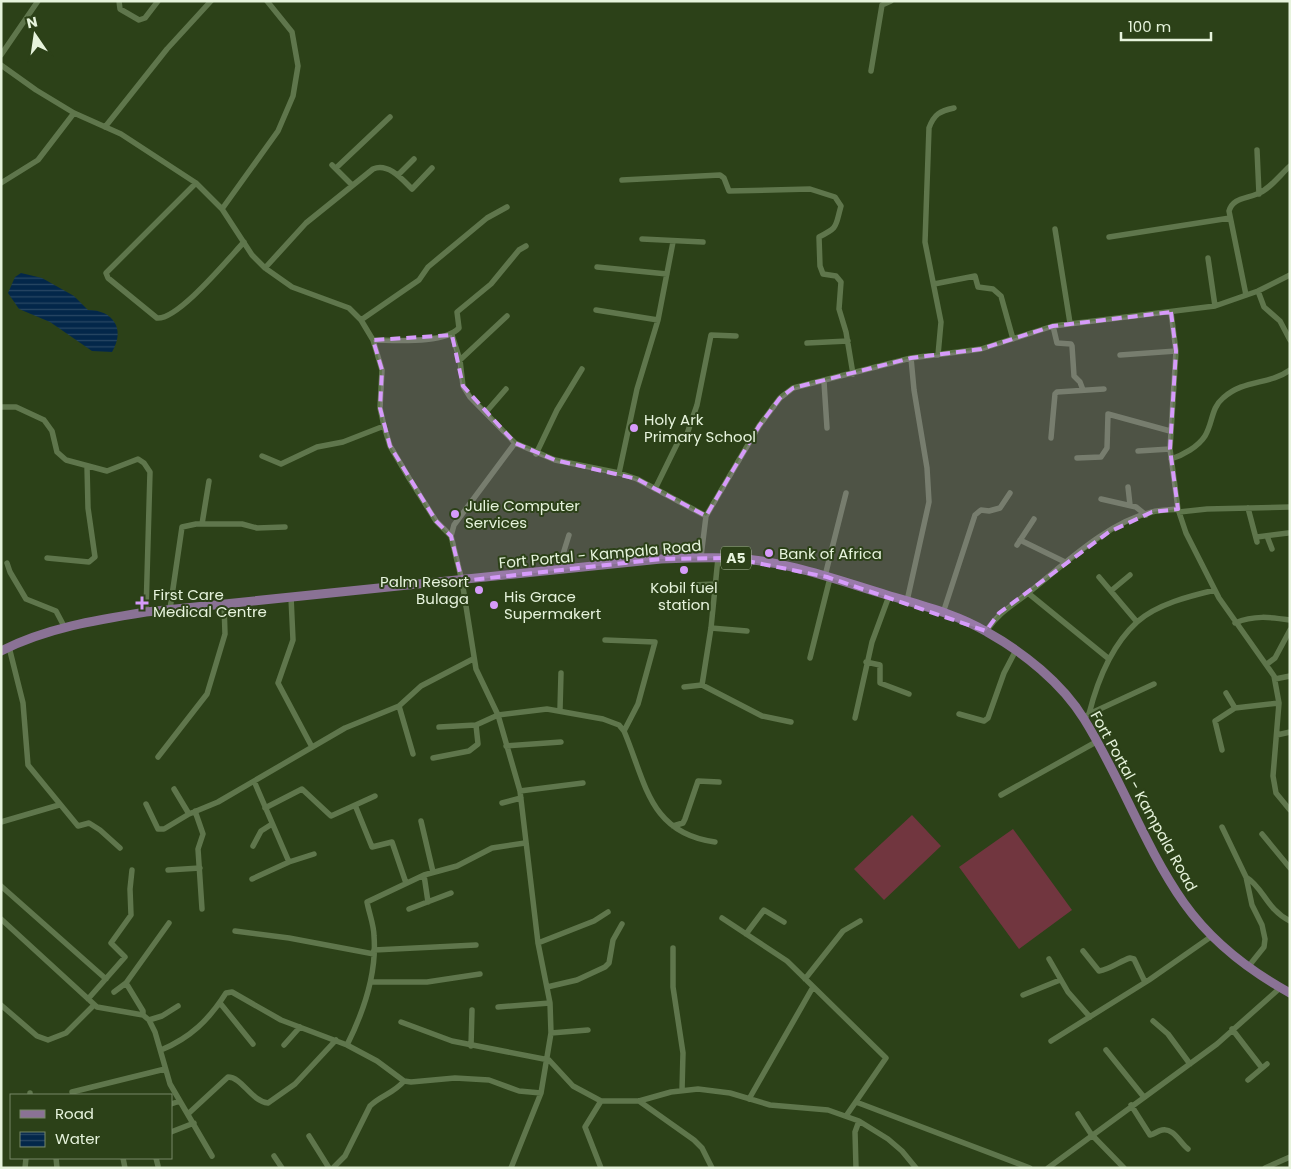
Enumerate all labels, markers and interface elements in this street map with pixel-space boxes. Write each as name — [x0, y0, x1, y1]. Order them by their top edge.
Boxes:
north arrow — [10, 10, 60, 60]
scale bar — [1121, 10, 1211, 42]
text: N — [25, 11, 39, 33]
text: 100 m — [1128, 16, 1171, 37]
place label: Holy Ark Primary School — [644, 409, 756, 447]
marker: Holy Ark Primary School — [628, 422, 640, 434]
place label: Julie Computer Services — [465, 495, 580, 533]
marker: Julie Computer Services — [449, 508, 461, 520]
street label: Fort Portal - Kampala Road — [498, 535, 702, 573]
place label: Bank of Africa — [779, 543, 882, 564]
road number: A5 — [721, 546, 751, 570]
marker: Bank of Africa — [763, 547, 775, 559]
marker: Kobil fuel station — [678, 564, 690, 576]
place label: Palm Resort Bulaga — [380, 571, 469, 609]
place label: Kobil fuel station — [650, 577, 718, 615]
place label: First Care Medical Centre — [153, 584, 267, 622]
marker: Palm Resort Bulaga — [473, 584, 485, 596]
place label: His Grace Supermakert — [504, 586, 601, 624]
marker: First Care Medical Centre — [135, 596, 149, 610]
marker: His Grace Supermakert — [488, 599, 500, 611]
street label: Fort Portal - Kampala Road — [1086, 707, 1202, 895]
legend — [10, 1094, 172, 1159]
text: Road — [55, 1103, 94, 1124]
text: Water — [55, 1128, 101, 1149]

